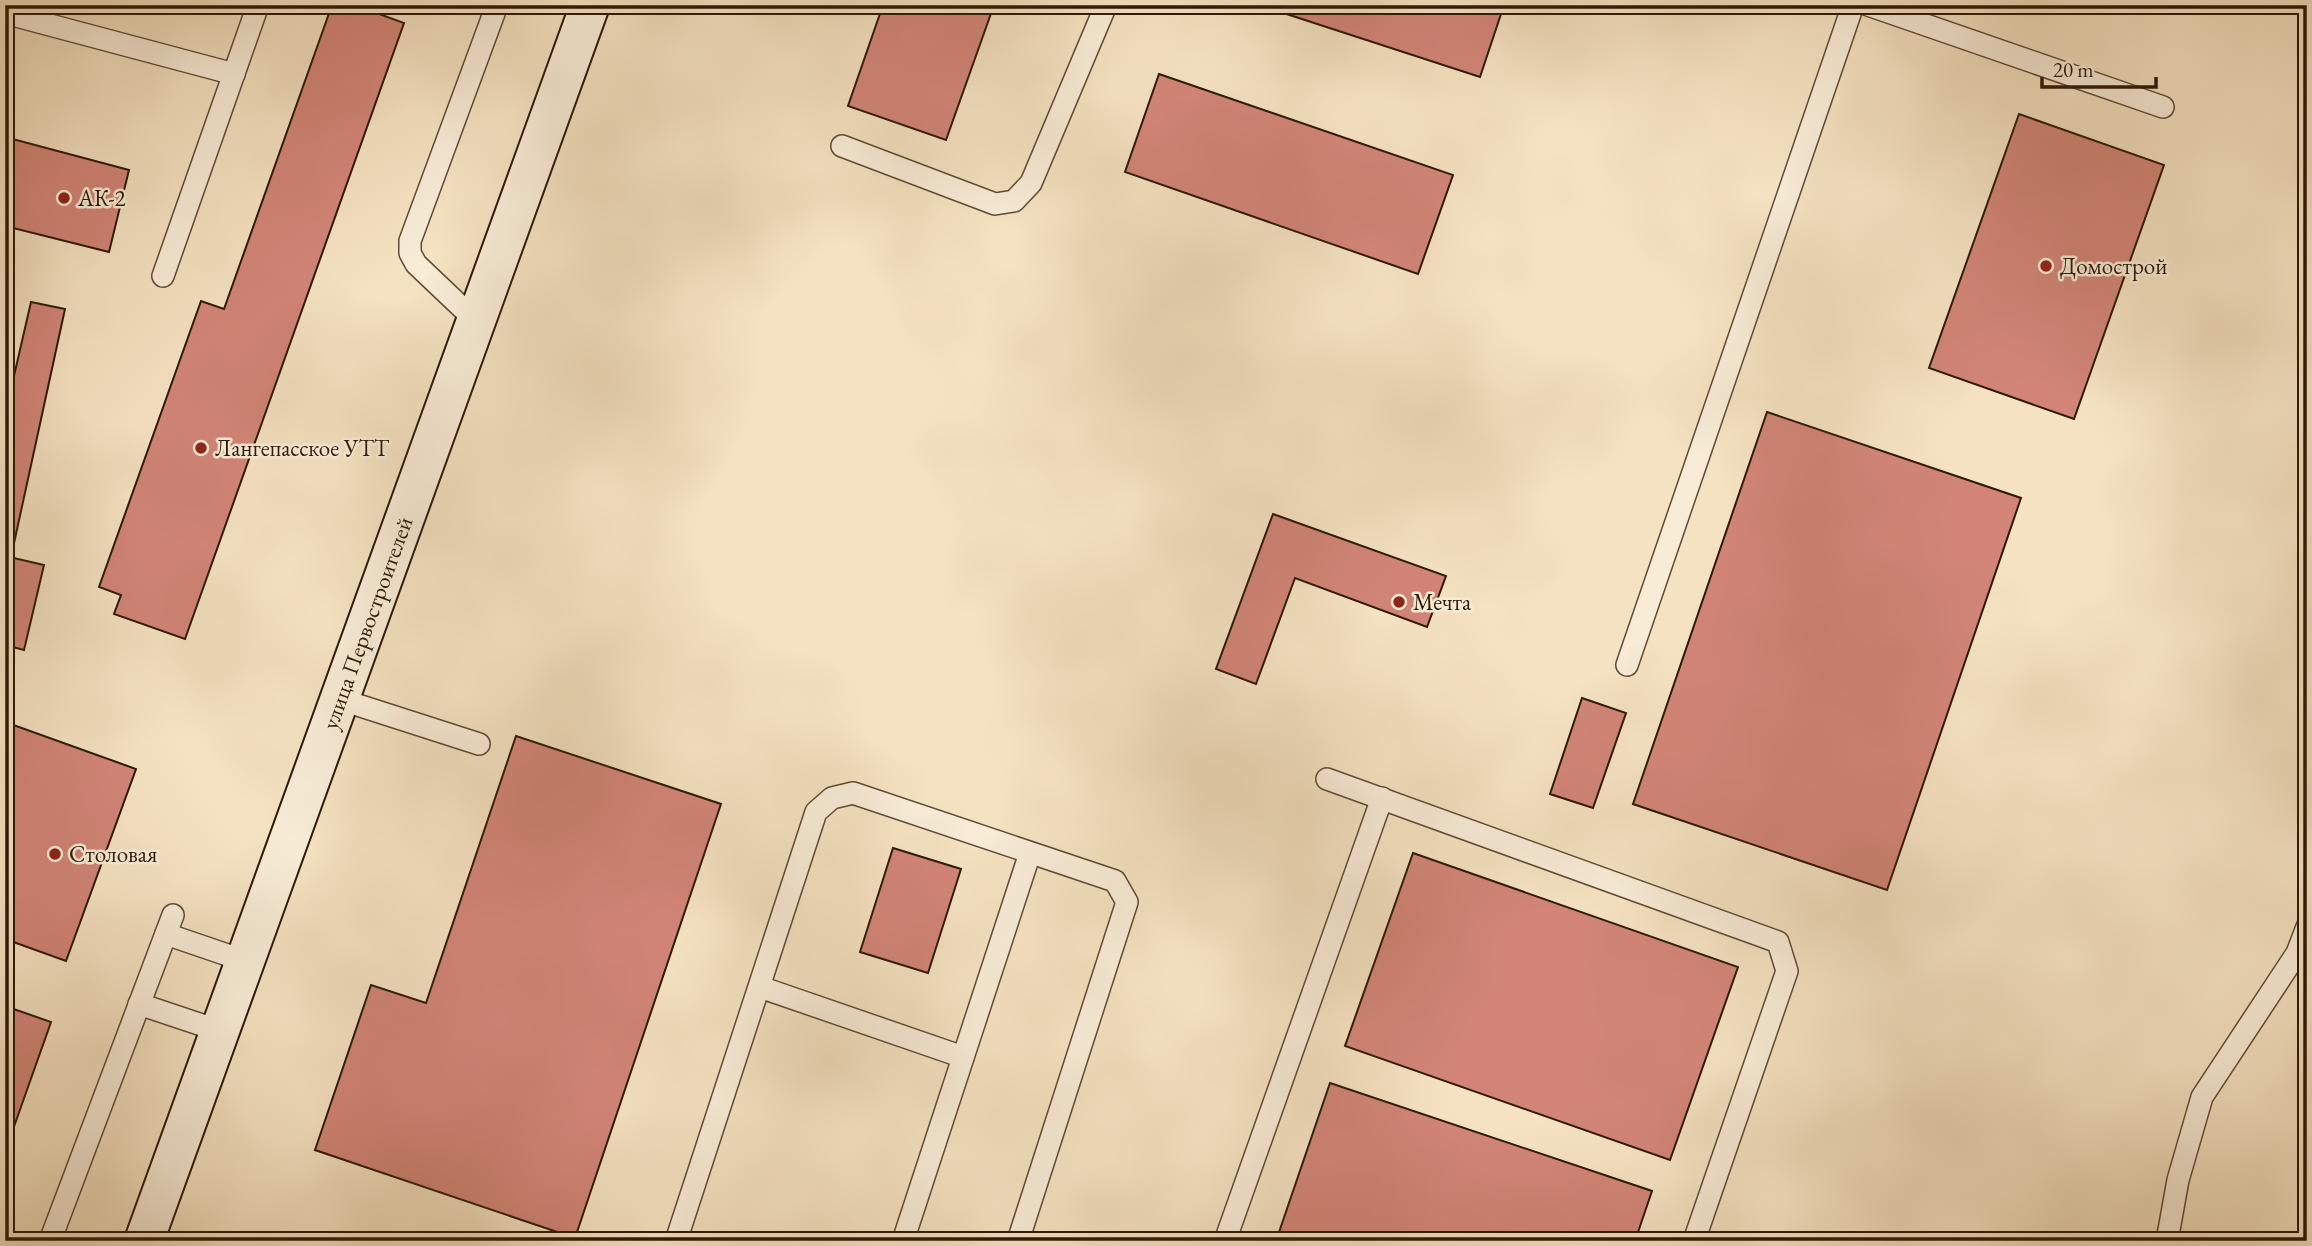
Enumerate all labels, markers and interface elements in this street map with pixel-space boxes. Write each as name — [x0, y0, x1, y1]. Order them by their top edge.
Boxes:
scale bar — [2042, 46, 2156, 90]
text: 20 m — [2053, 56, 2094, 83]
place label: АК-2 — [77, 183, 126, 213]
marker: АК-2 — [56, 190, 72, 206]
place label: Домострой — [2060, 251, 2167, 281]
marker: Домострой — [2038, 258, 2054, 274]
place label: Лангепасское УТТ — [215, 433, 390, 463]
marker: Лангепасское УТТ — [193, 440, 209, 456]
street label: улица Первостроителей — [315, 513, 419, 733]
place label: Мечта — [1413, 587, 1472, 617]
marker: Мечта — [1391, 594, 1407, 610]
place label: Столовая — [69, 839, 157, 869]
marker: Столовая — [47, 846, 63, 862]

